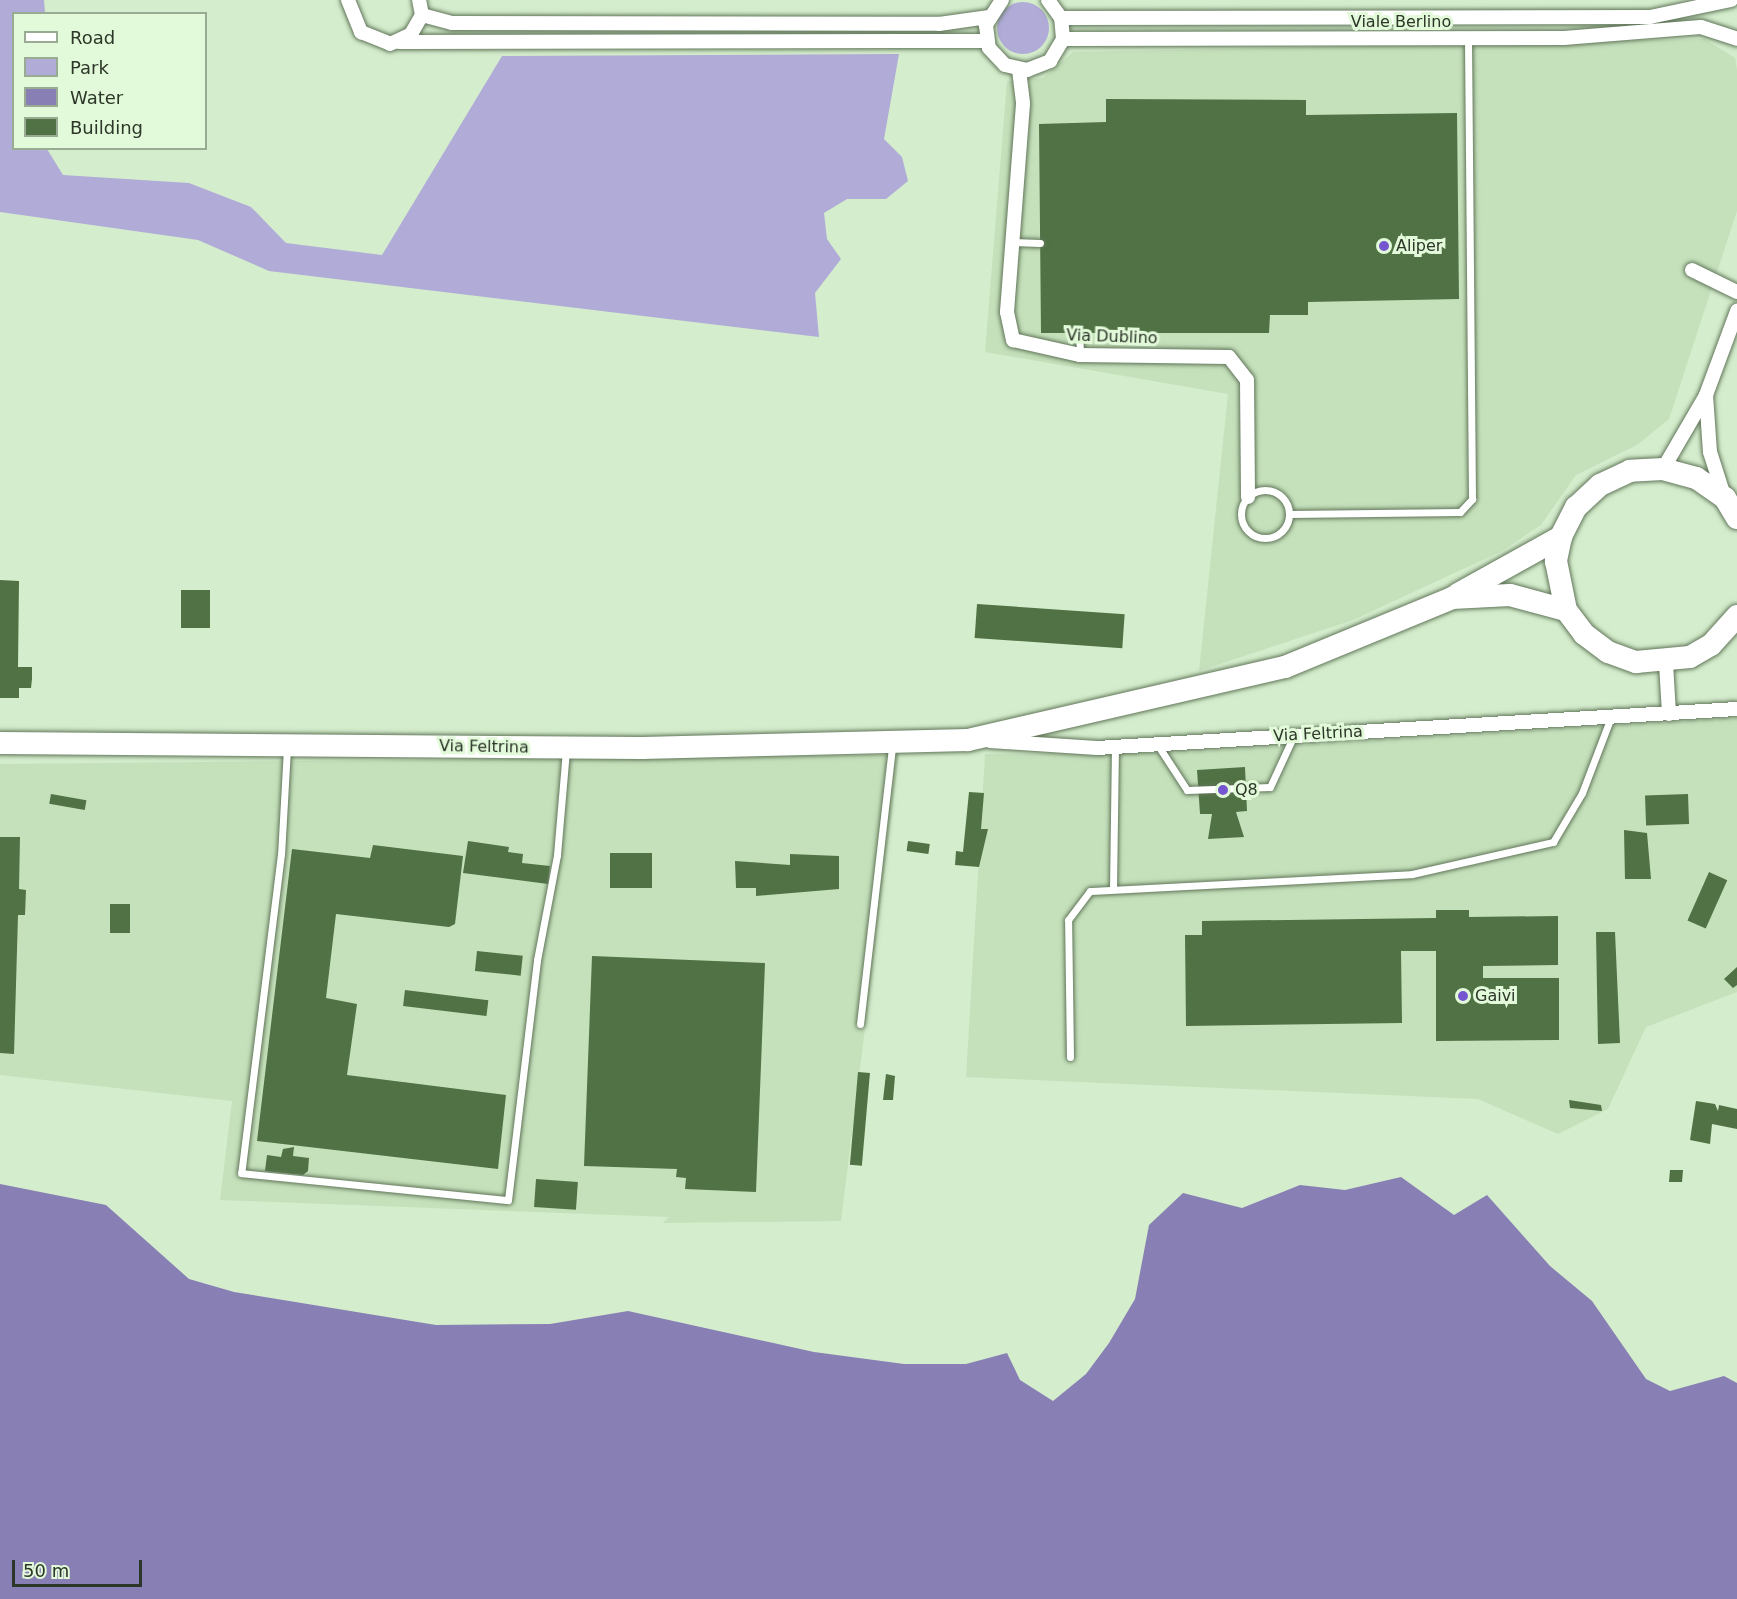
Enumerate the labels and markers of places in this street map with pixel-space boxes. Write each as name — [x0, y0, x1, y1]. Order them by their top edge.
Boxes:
place label: Aliper — [1396, 236, 1442, 256]
marker: Aliper — [1377, 239, 1391, 253]
place label: Q8 — [1235, 780, 1258, 800]
marker: Q8 — [1216, 783, 1230, 797]
place label: Gaivi — [1475, 986, 1516, 1006]
marker: Gaivi — [1456, 989, 1470, 1003]

